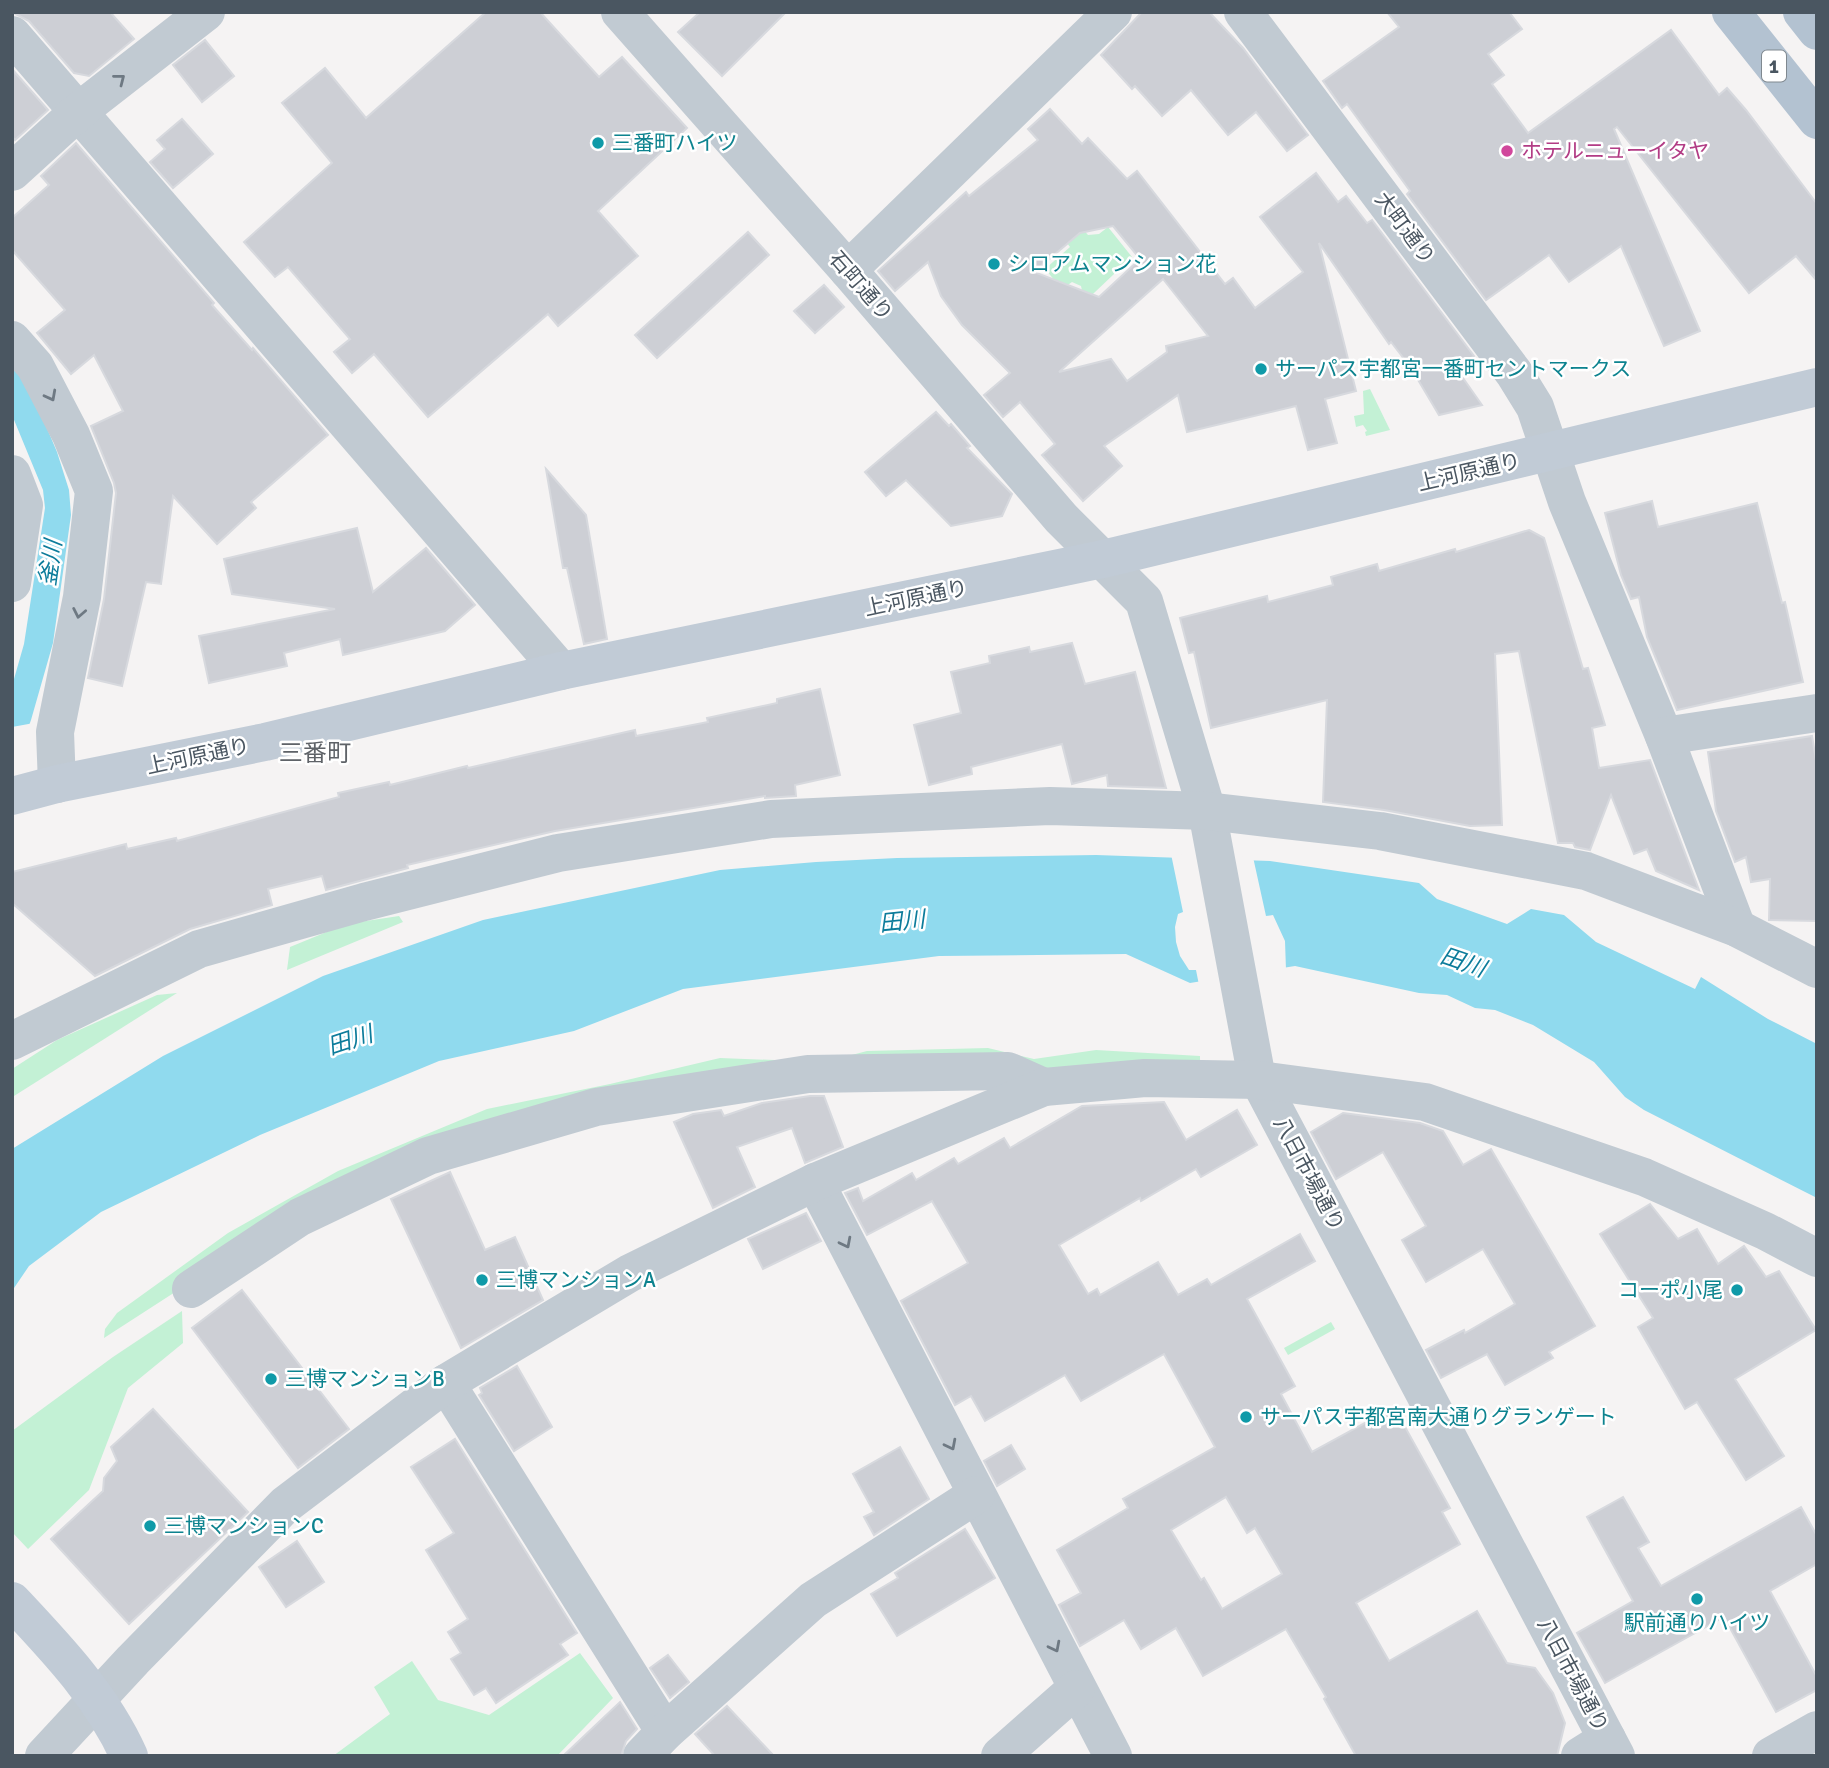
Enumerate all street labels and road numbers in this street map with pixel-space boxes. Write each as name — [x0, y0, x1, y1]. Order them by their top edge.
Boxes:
road number: 1 — [1762, 50, 1786, 82]
street label: 大町通り — [1369, 187, 1441, 269]
street label: 石町通り — [824, 246, 898, 326]
street label: 上河原通り — [1415, 448, 1523, 496]
street label: 上河原通り — [862, 574, 970, 622]
street label: 上河原通り — [144, 732, 252, 780]
street label: 八日市場通り — [1268, 1112, 1350, 1236]
street label: 八日市場通り — [1532, 1613, 1614, 1737]

